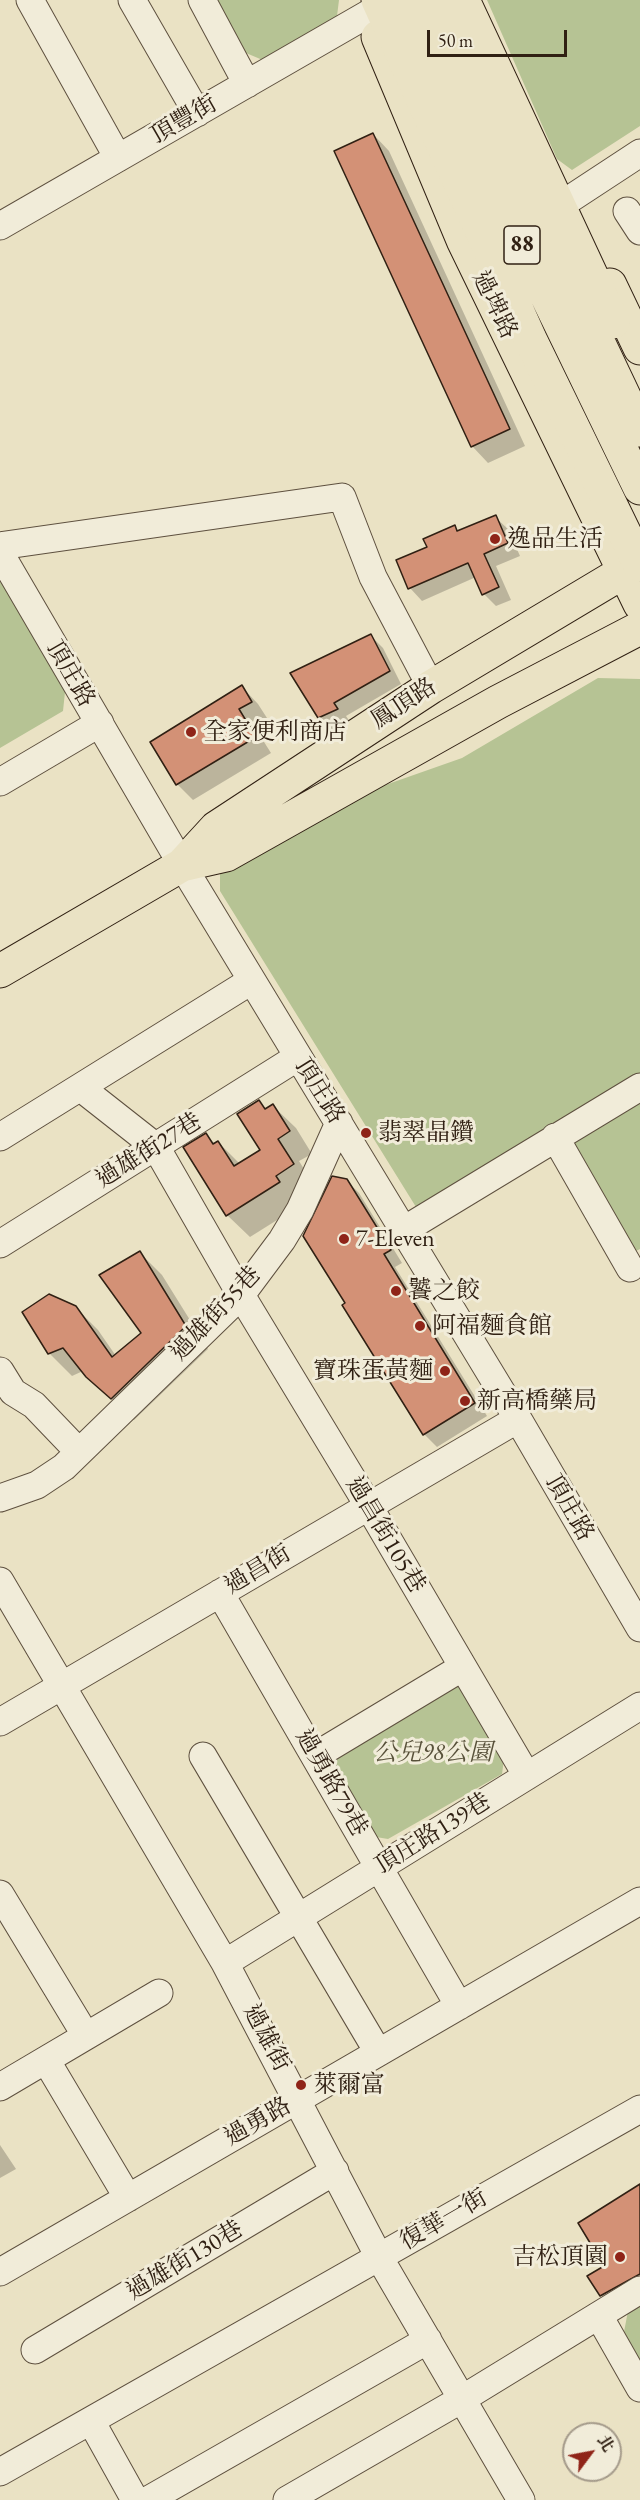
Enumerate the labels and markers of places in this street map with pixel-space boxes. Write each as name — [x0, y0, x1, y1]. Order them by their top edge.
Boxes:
place label: 逸品生活 — [507, 525, 603, 553]
marker: 逸品生活 — [488, 532, 502, 546]
place label: 全家便利商店 — [203, 718, 347, 746]
marker: 全家便利商店 — [184, 725, 198, 739]
place label: 翡翠晶鑽 — [378, 1119, 474, 1147]
marker: 翡翠晶鑽 — [359, 1126, 373, 1140]
place label: 7-Eleven — [356, 1225, 435, 1253]
marker: 7-Eleven — [337, 1232, 351, 1246]
place label: 饕之餃 — [408, 1277, 480, 1305]
marker: 饕之餃 — [389, 1284, 403, 1298]
place label: 阿福麵食館 — [432, 1312, 552, 1340]
marker: 阿福麵食館 — [413, 1319, 427, 1333]
place label: 寶珠蛋黃麵 — [313, 1357, 433, 1385]
marker: 寶珠蛋黃麵 — [438, 1364, 452, 1378]
place label: 新高橋藥局 — [477, 1387, 597, 1415]
marker: 新高橋藥局 — [458, 1394, 472, 1408]
place label: 萊爾富 — [313, 2071, 385, 2099]
marker: 萊爾富 — [294, 2078, 308, 2092]
place label: 吉松頂園 — [512, 2243, 608, 2271]
marker: 吉松頂園 — [613, 2250, 627, 2264]

